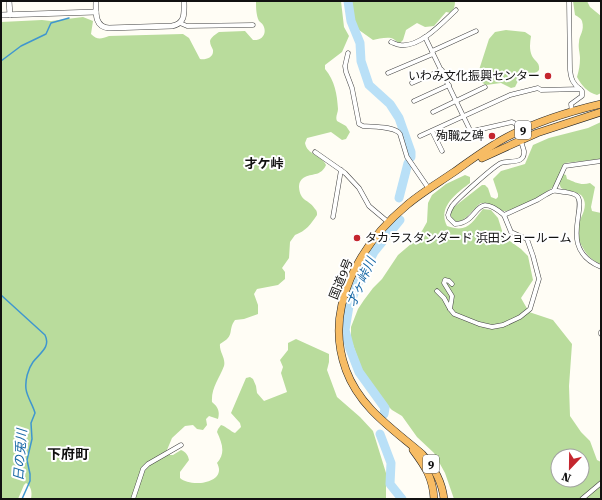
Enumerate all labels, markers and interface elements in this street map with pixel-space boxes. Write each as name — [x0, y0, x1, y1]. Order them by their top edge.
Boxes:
place label: いわみ文化振興センター — [408, 69, 540, 83]
marker: いわみ文化振興センター — [543, 71, 553, 81]
road number: 9 — [515, 121, 531, 139]
place label: 殉職之碑 — [436, 129, 484, 143]
marker: 殉職之碑 — [487, 131, 497, 141]
district label: 才ケ峠 — [244, 156, 284, 171]
place label: タカラスタンダード 浜田ショールーム — [365, 231, 571, 245]
marker: タカラスタンダード 浜田ショールーム — [352, 233, 362, 243]
water label: 才ヶ峠川 — [344, 253, 379, 309]
street label: 国道9号 — [327, 257, 355, 301]
water label: 日の兎川 — [11, 427, 29, 481]
district label: 下府町 — [47, 446, 89, 462]
north arrow — [550, 448, 590, 488]
road number: 9 — [423, 455, 439, 473]
text: N — [560, 469, 573, 484]

